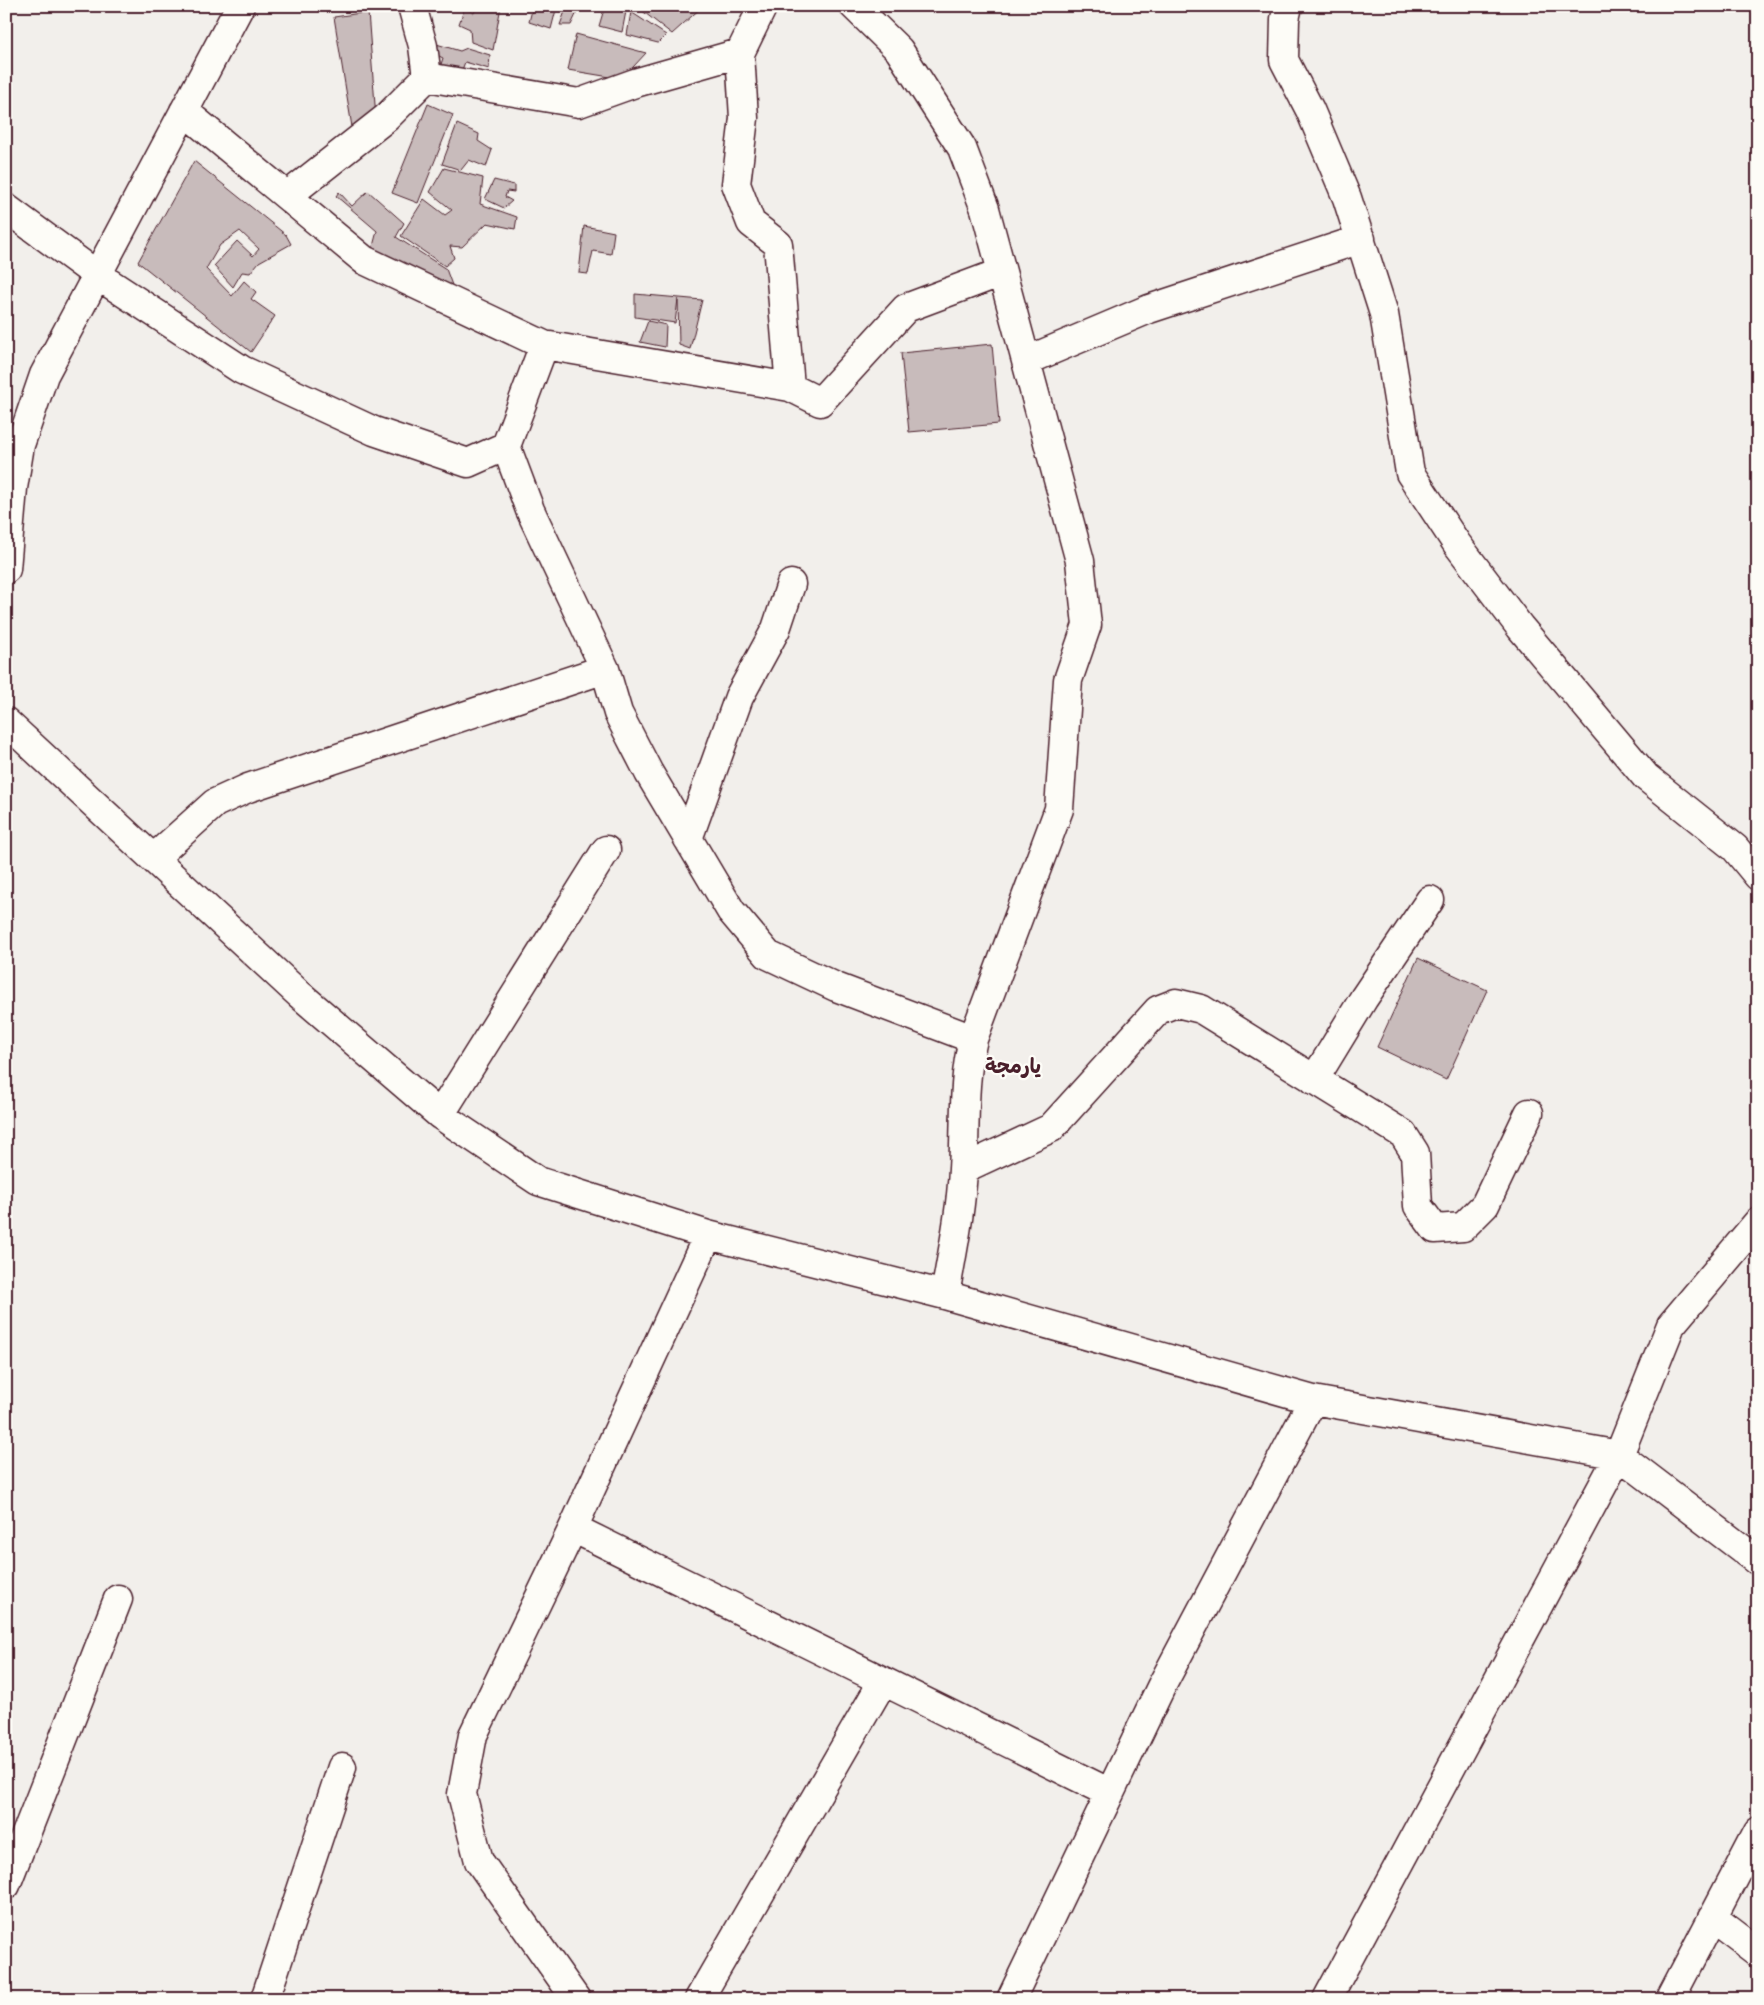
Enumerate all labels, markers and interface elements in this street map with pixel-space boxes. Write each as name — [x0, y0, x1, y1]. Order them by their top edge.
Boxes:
district label: يارمجة — [985, 1053, 1041, 1081]

